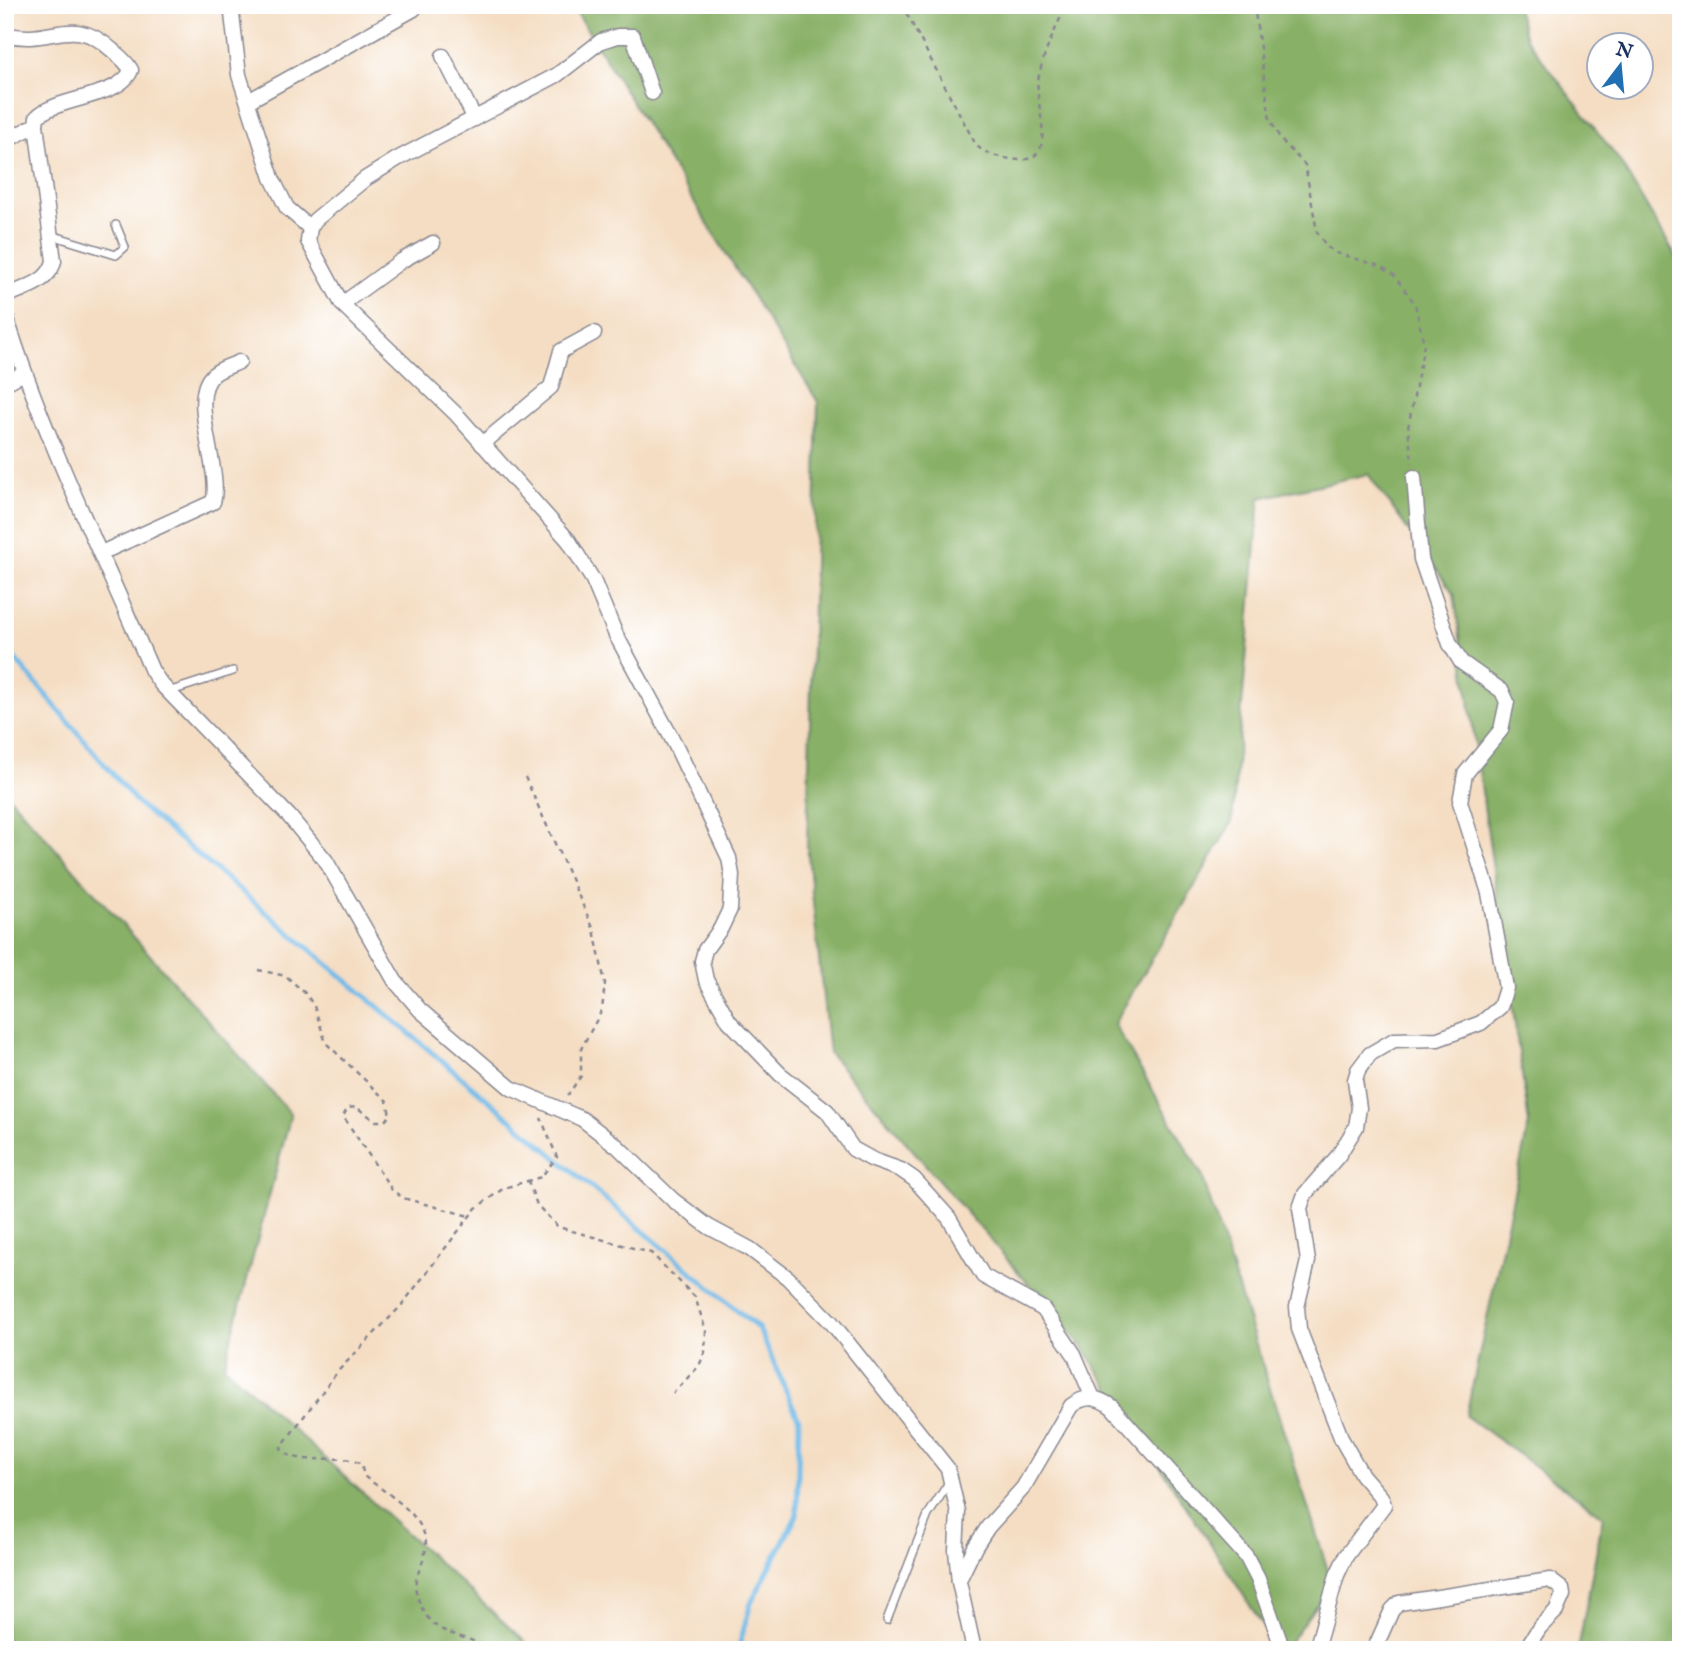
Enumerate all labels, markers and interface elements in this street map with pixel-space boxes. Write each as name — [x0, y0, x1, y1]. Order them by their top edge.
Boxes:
north arrow — [1584, 32, 1654, 102]
text: N — [1612, 38, 1636, 66]

